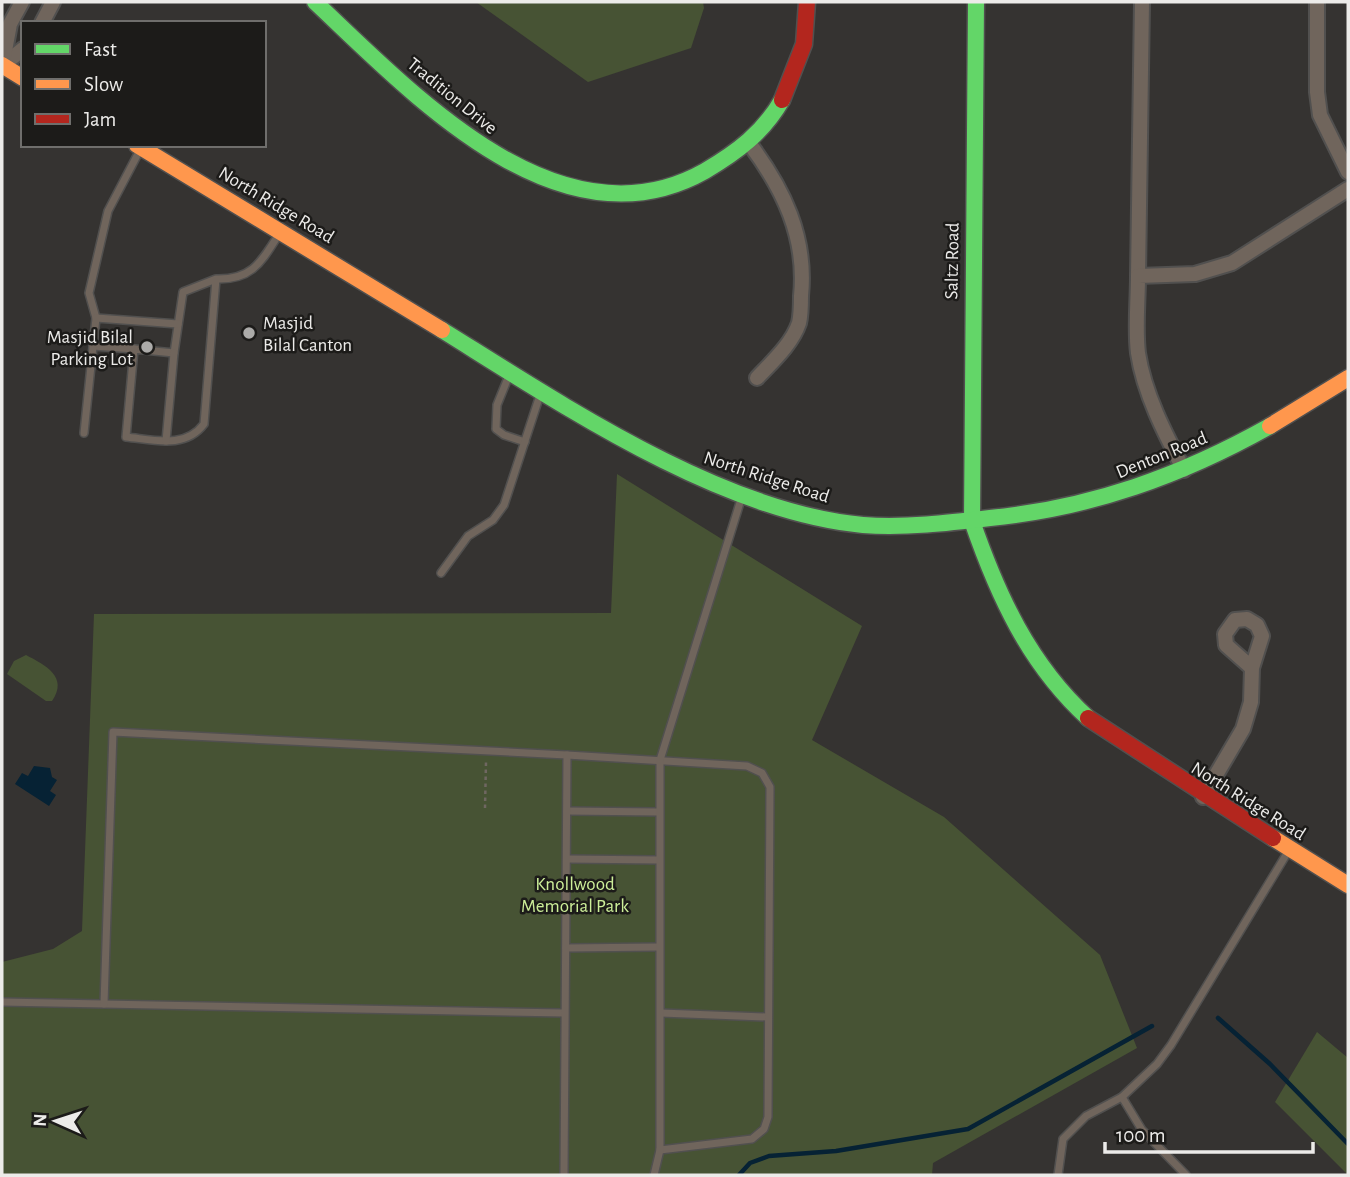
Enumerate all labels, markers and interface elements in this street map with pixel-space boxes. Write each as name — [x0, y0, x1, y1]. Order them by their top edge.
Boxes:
legend — [21, 21, 266, 147]
text: Fast — [84, 39, 117, 60]
street label: Tradition Drive — [404, 54, 501, 138]
text: Slow — [84, 74, 123, 95]
text: Jam — [84, 109, 116, 130]
street label: North Ridge Road — [215, 163, 337, 247]
street label: Saltz Road — [942, 222, 963, 300]
place label: Masjid Bilal Canton — [263, 314, 352, 355]
marker: Masjid Bilal Canton — [241, 325, 257, 341]
place label: Masjid Bilal Parking Lot — [47, 328, 133, 369]
marker: Masjid Bilal Parking Lot — [139, 339, 155, 355]
street label: Denton Road — [1113, 428, 1210, 482]
street label: North Ridge Road — [701, 448, 832, 507]
street label: North Ridge Road — [1188, 759, 1309, 844]
park label: Knollwood Memorial Park — [521, 875, 629, 916]
north arrow — [21, 1086, 91, 1156]
scale bar — [1105, 1110, 1313, 1154]
text: N — [31, 1113, 50, 1127]
text: 100 m — [1116, 1125, 1166, 1146]

